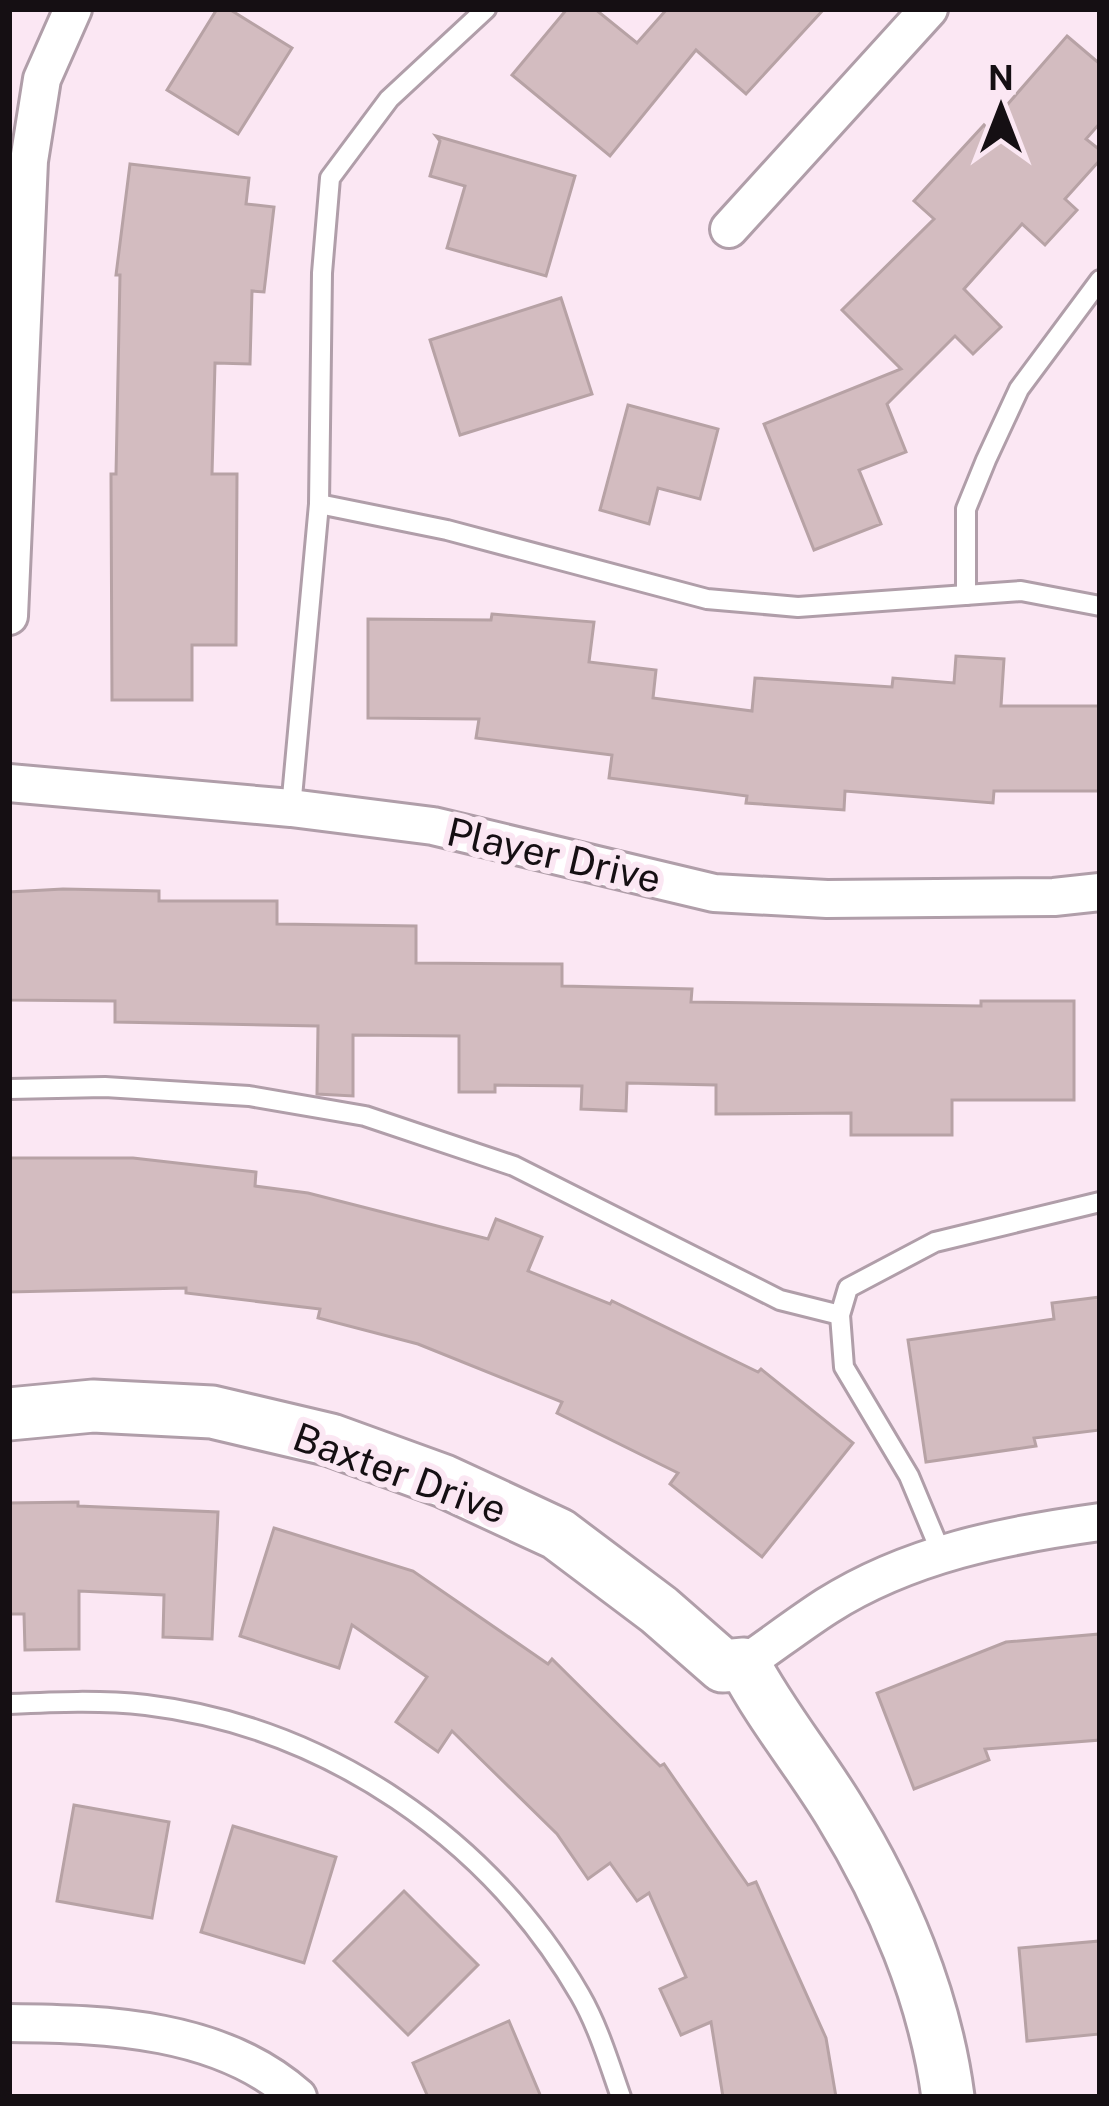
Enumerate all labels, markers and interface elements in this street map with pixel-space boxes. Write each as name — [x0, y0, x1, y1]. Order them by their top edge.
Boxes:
north arrow — [941, 48, 1061, 168]
text: N — [988, 59, 1014, 97]
street label: Player Drive — [443, 808, 665, 902]
street label: Baxter Drive — [287, 1413, 513, 1533]

